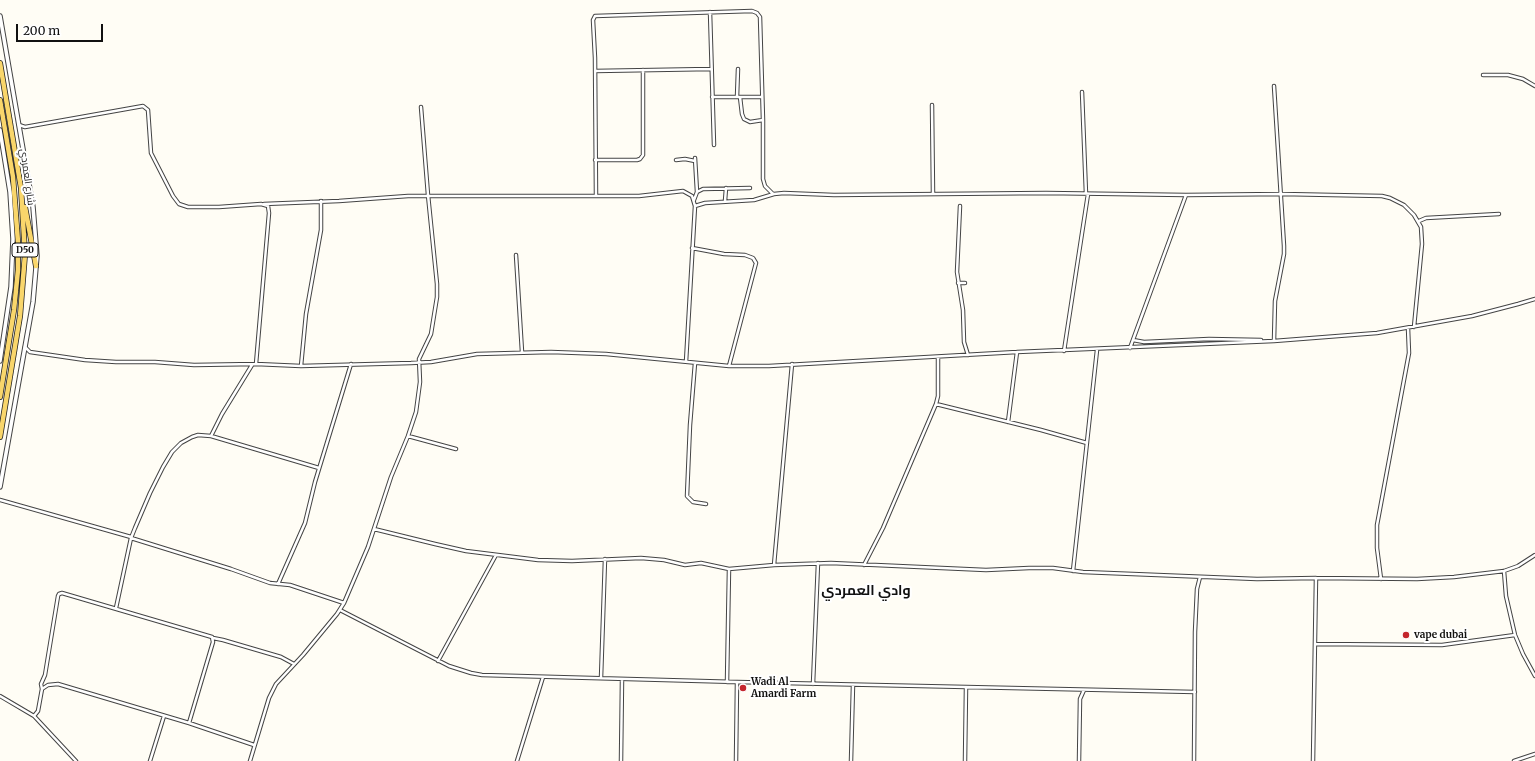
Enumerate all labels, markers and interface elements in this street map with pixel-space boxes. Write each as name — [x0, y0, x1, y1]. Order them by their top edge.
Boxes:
scale bar — [18, 16, 105, 42]
text: 200 m — [23, 23, 60, 38]
street label: شارع العمردي — [17, 148, 37, 206]
road number: D50 — [12, 243, 38, 257]
district label: وادي العمردي — [821, 583, 911, 599]
place label: vape dubai — [1414, 629, 1467, 641]
marker: vape dubai — [1401, 630, 1411, 640]
place label: Wadi Al Amardi Farm — [751, 676, 816, 700]
marker: Wadi Al Amardi Farm — [738, 683, 748, 693]

